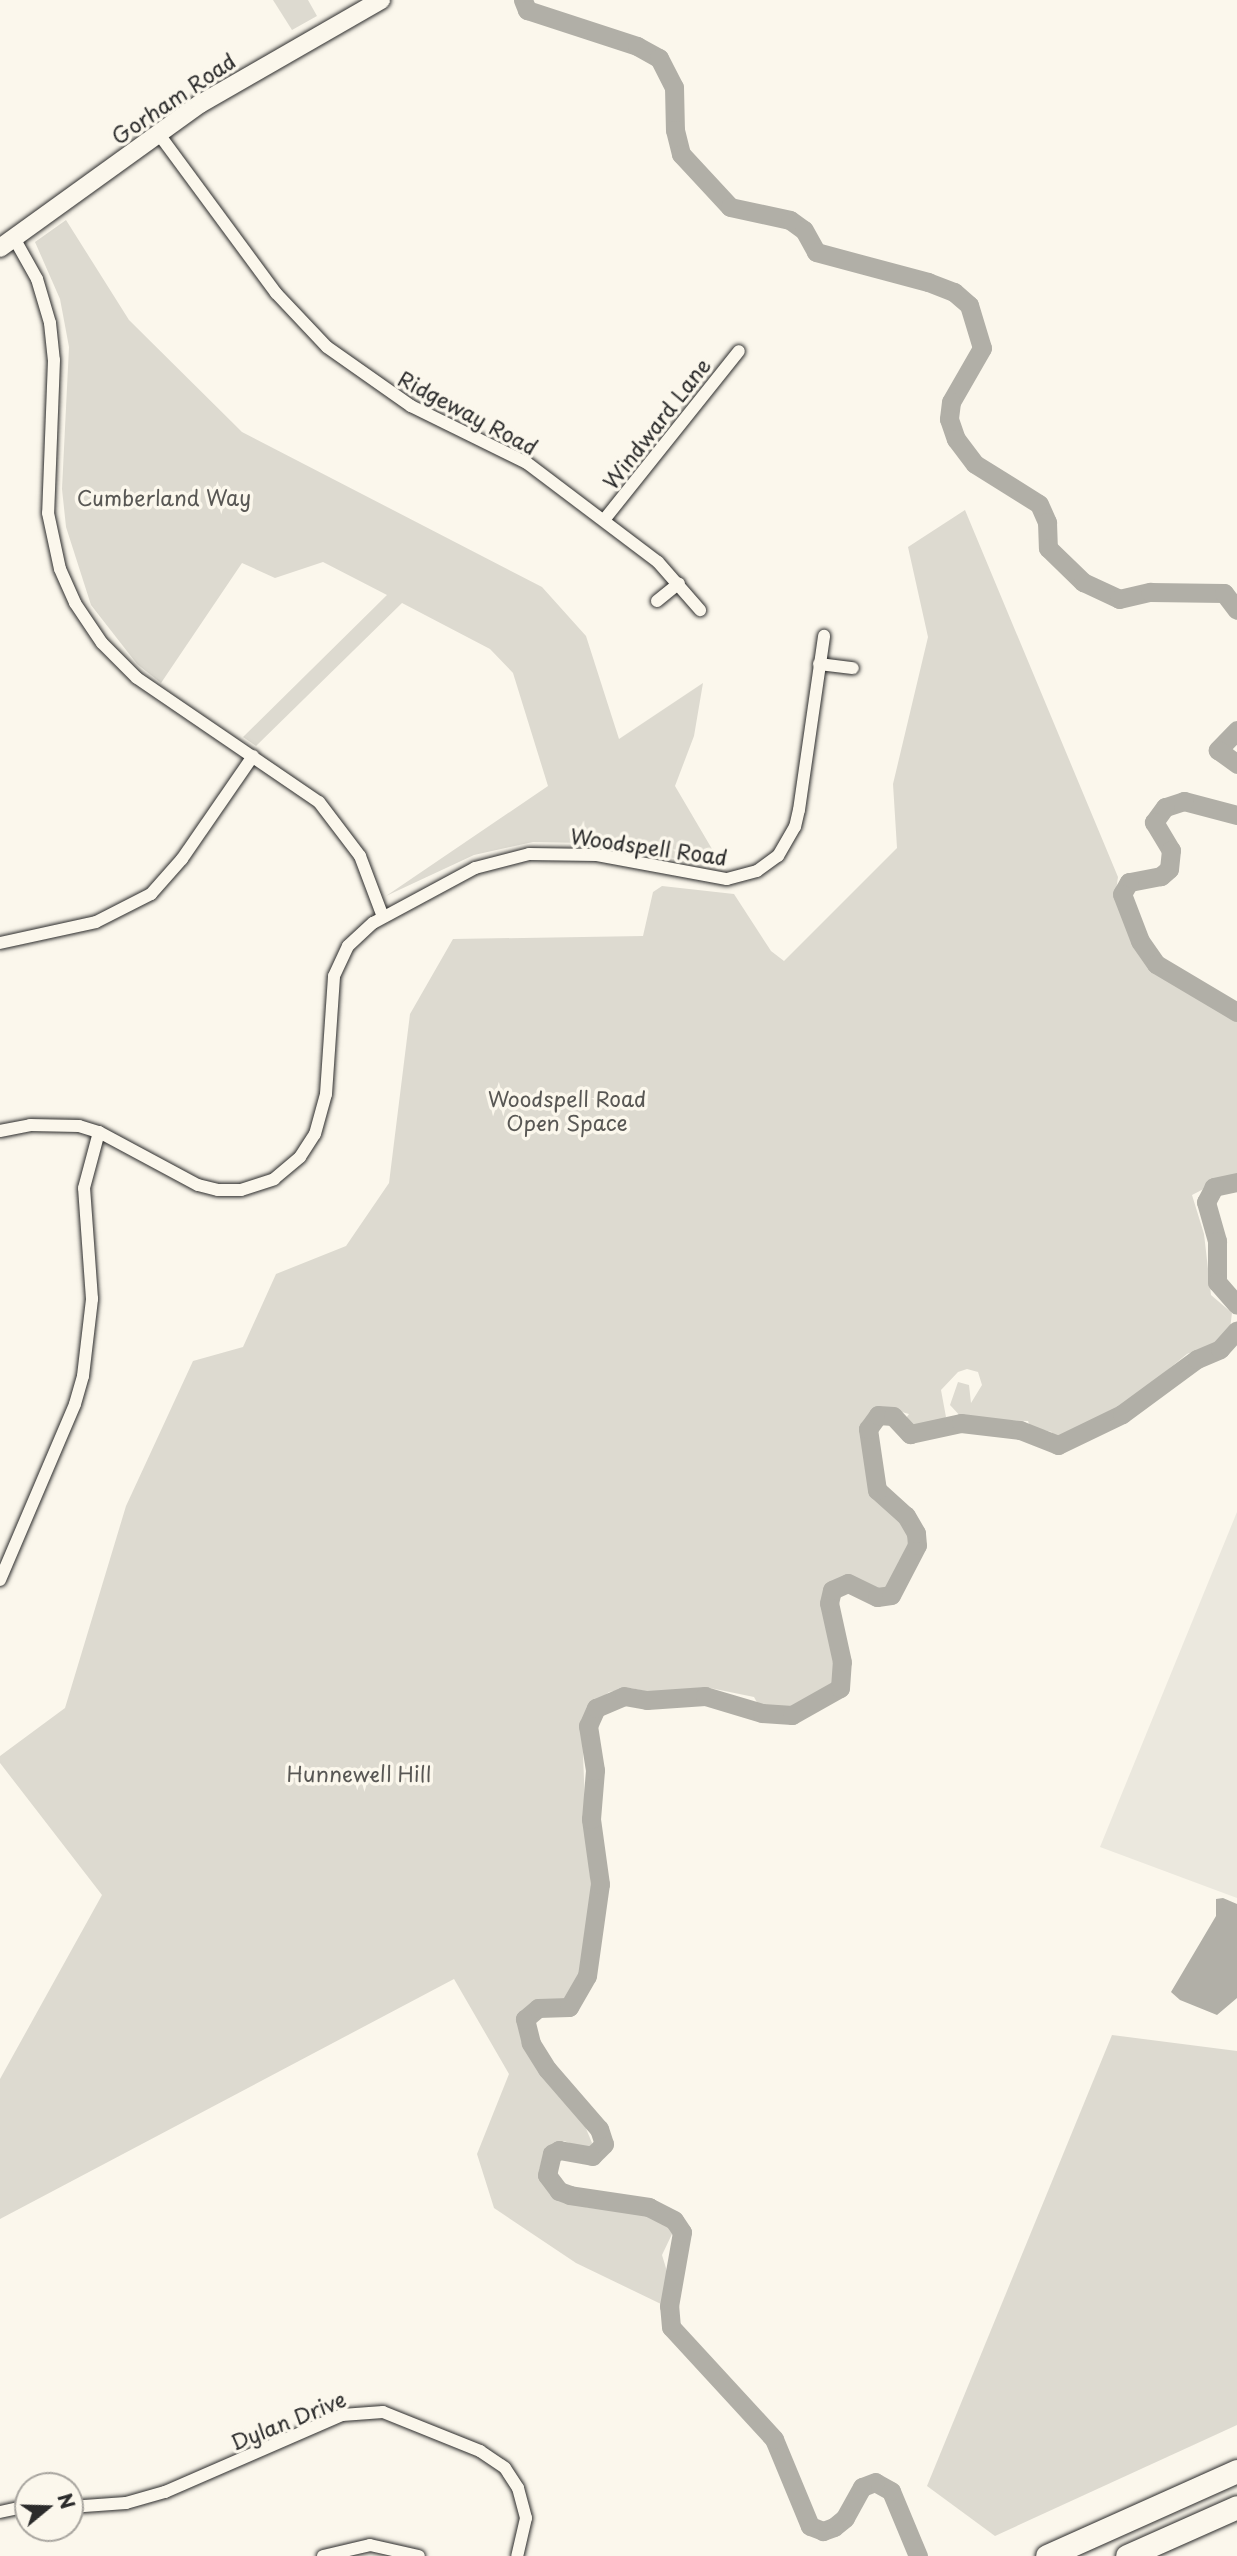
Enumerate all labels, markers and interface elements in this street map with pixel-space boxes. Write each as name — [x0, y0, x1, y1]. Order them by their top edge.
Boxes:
street label: Gorham Road — [107, 48, 239, 148]
street label: Windward Lane — [597, 352, 715, 494]
street label: Ridgeway Road — [394, 365, 542, 459]
park label: Cumberland Way — [77, 484, 251, 510]
street label: Woodspell Road — [569, 822, 729, 870]
park label: Woodspell Road Open Space — [488, 1085, 646, 1135]
park label: Hunnewell Hill — [286, 1760, 432, 1786]
street label: Dylan Drive — [227, 2385, 349, 2455]
north arrow — [14, 2472, 84, 2542]
text: N — [51, 2489, 83, 2512]

